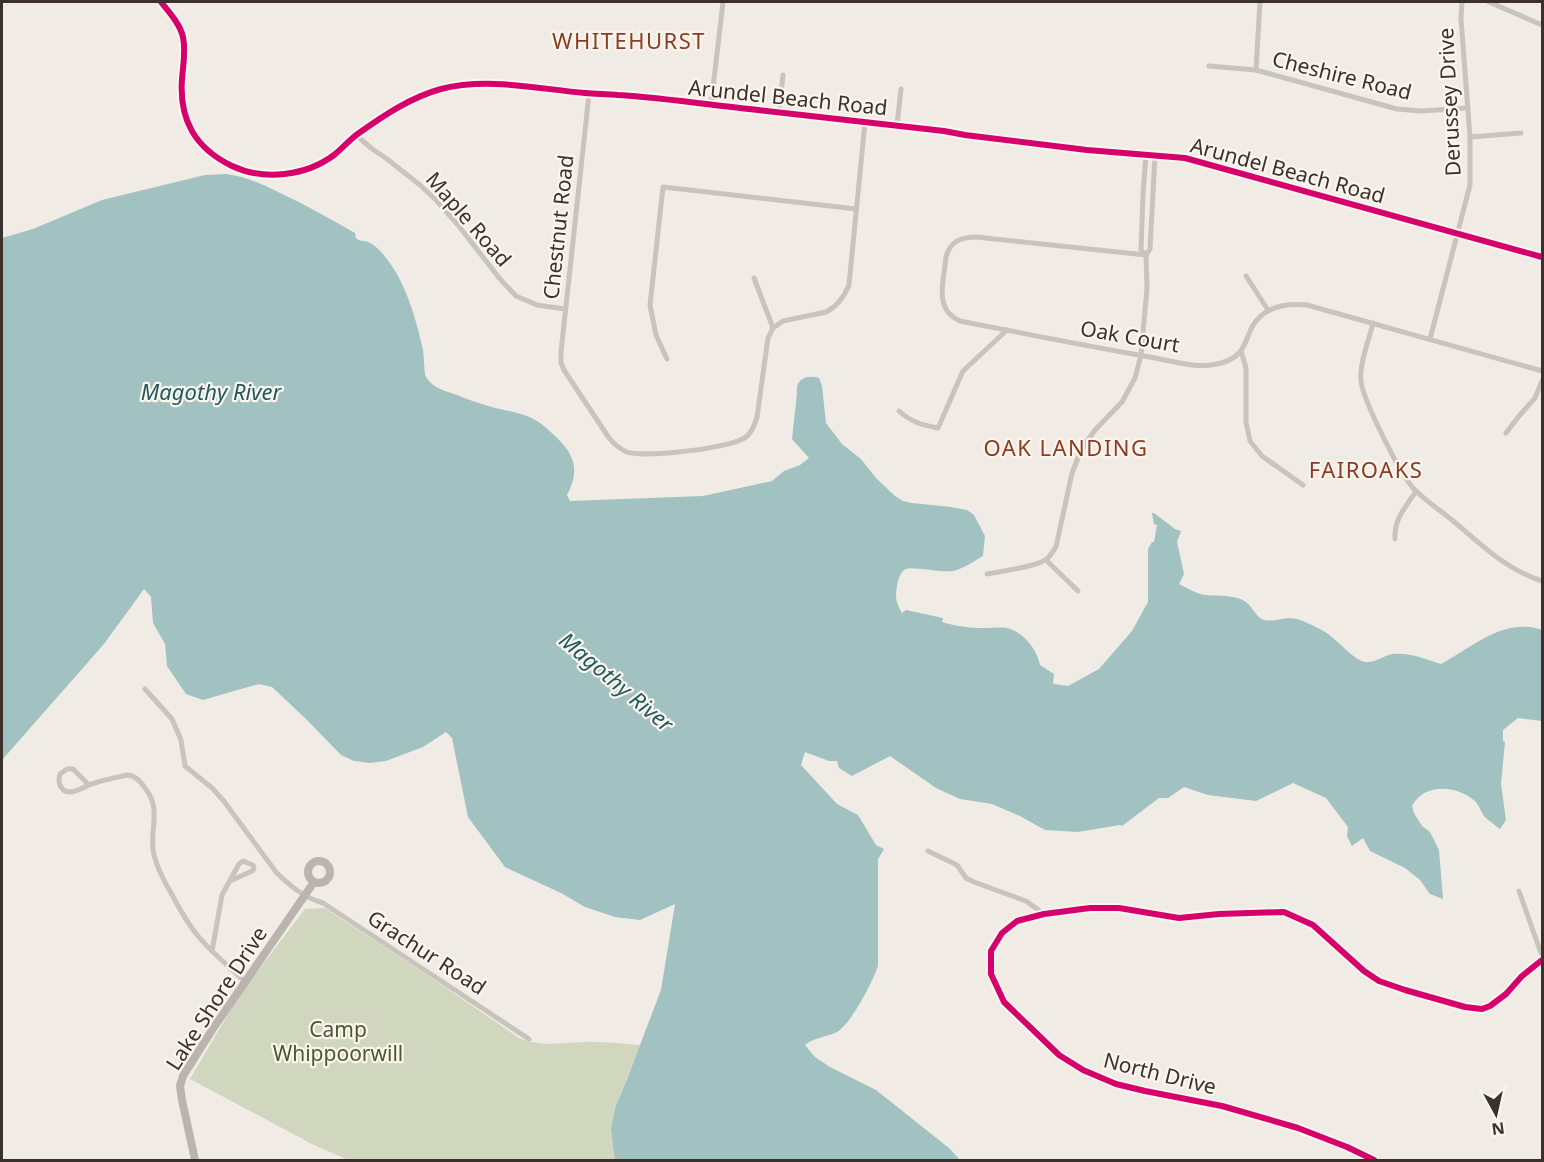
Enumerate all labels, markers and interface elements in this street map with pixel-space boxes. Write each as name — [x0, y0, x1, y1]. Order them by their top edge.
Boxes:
district label: WHITEHURST — [552, 25, 706, 55]
street label: Derussey Drive — [1431, 27, 1467, 177]
street label: Cheshire Road — [1269, 44, 1415, 106]
street label: Arundel Beach Road — [687, 73, 889, 121]
street label: Arundel Beach Road — [1188, 131, 1388, 209]
street label: Chestnut Road — [536, 153, 580, 301]
street label: Maple Road — [420, 166, 518, 272]
street label: Oak Court — [1078, 314, 1182, 359]
water label: Magothy River — [141, 376, 282, 406]
district label: OAK LANDING — [983, 432, 1149, 462]
district label: FAIROAKS — [1309, 454, 1423, 484]
water label: Magothy River — [554, 624, 681, 738]
street label: Grachur Road — [362, 903, 492, 1001]
street label: Lake Shore Drive — [159, 921, 273, 1075]
park label: Camp Whippoorwill — [273, 1015, 403, 1067]
street label: North Drive — [1101, 1045, 1219, 1101]
north arrow — [1466, 1084, 1526, 1144]
text: N — [1490, 1117, 1506, 1141]

